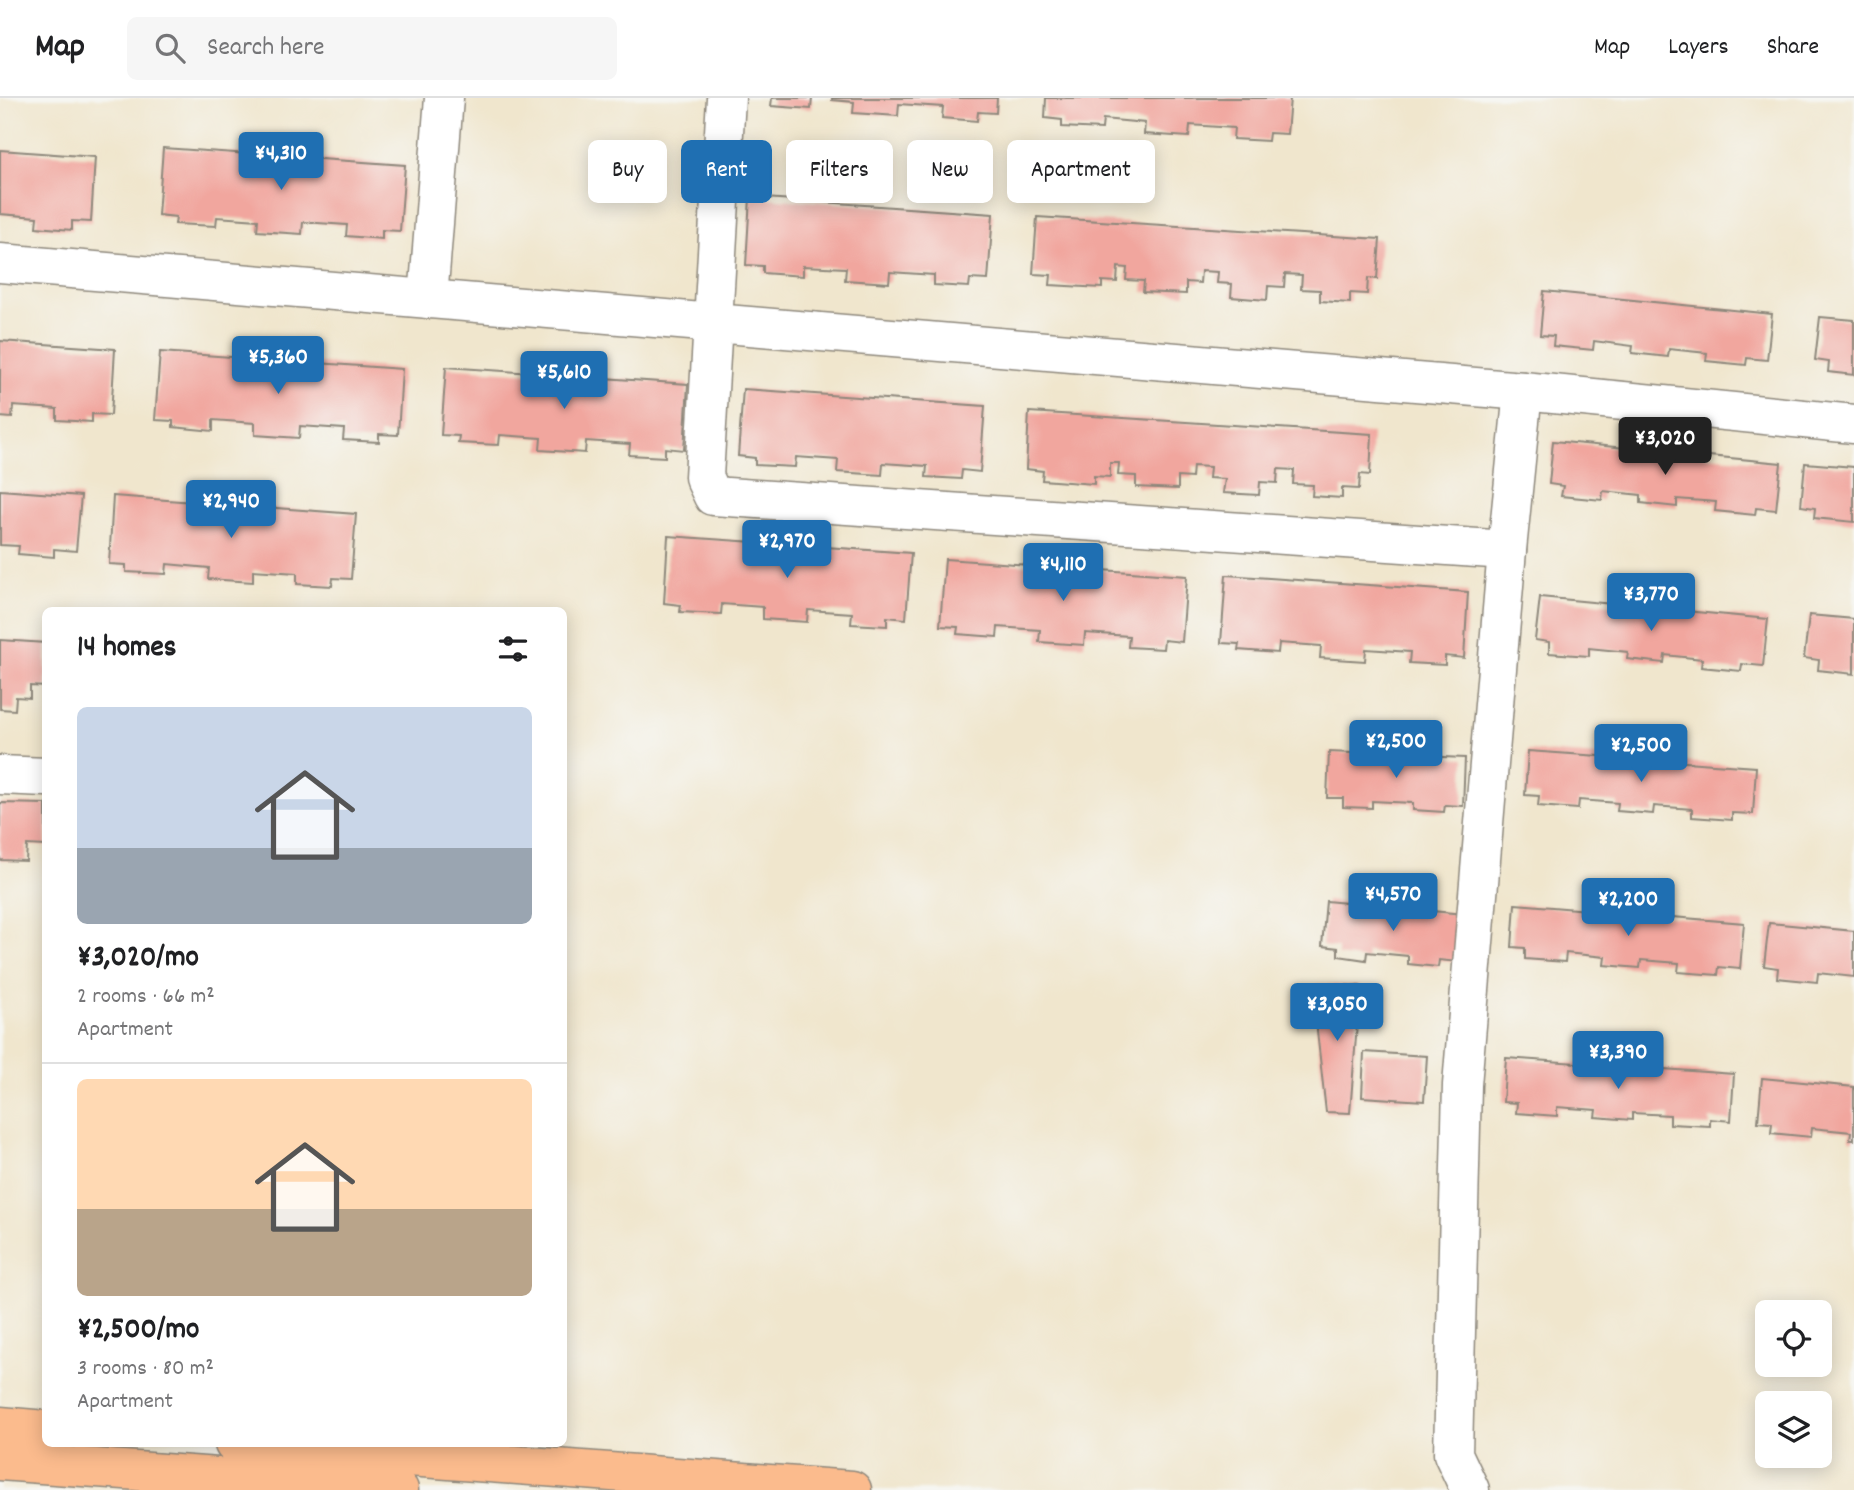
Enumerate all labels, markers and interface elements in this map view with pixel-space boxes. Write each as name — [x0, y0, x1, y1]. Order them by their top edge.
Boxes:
search box — [127, 17, 617, 80]
text: Map — [35, 25, 85, 72]
icon: search — [151, 29, 189, 67]
text: Search here — [207, 30, 325, 67]
text: Map — [1594, 31, 1630, 65]
text: Layers — [1668, 31, 1729, 65]
text: Share — [1767, 31, 1819, 65]
pin: ¥4,310 — [224, 132, 338, 192]
text: ¥4,310 — [255, 138, 307, 171]
chip: Buy — [588, 140, 667, 203]
chip: Rent — [681, 140, 772, 203]
chip: Filters — [786, 140, 893, 203]
chip: New — [907, 140, 993, 203]
chip: Apartment — [1007, 140, 1155, 203]
pin: ¥5,360 — [221, 336, 335, 396]
text: ¥5,360 — [248, 342, 308, 375]
pin: ¥5,610 — [507, 352, 621, 411]
text: ¥5,610 — [537, 357, 592, 390]
pin: ¥3,020 — [1608, 418, 1722, 477]
text: ¥3,020 — [1635, 423, 1695, 456]
pin: ¥2,940 — [174, 480, 288, 540]
text: ¥2,940 — [202, 486, 260, 519]
pin: ¥2,970 — [730, 520, 844, 580]
text: ¥2,970 — [758, 526, 816, 559]
pin: ¥4,110 — [1006, 544, 1120, 603]
text: ¥4,110 — [1039, 549, 1087, 582]
pin: ¥3,770 — [1594, 574, 1708, 633]
text: ¥3,770 — [1623, 579, 1679, 612]
text: 14 homes — [77, 628, 176, 671]
icon: filters — [494, 630, 532, 668]
pin: ¥2,500 — [1339, 720, 1453, 780]
pin: ¥2,500 — [1584, 724, 1698, 784]
text: ¥2,500 — [1365, 726, 1427, 759]
text: ¥2,500 — [1610, 730, 1672, 763]
icon: home — [242, 752, 368, 878]
pin: ¥4,570 — [1336, 874, 1450, 933]
pin: ¥2,200 — [1571, 878, 1685, 938]
text: ¥4,570 — [1364, 879, 1422, 912]
text: ¥2,200 — [1598, 884, 1658, 917]
text: ¥3,020/mo — [77, 938, 199, 981]
text: 2 rooms · 66 m² — [77, 981, 215, 1014]
pin: ¥3,050 — [1280, 984, 1394, 1043]
text: ¥3,050 — [1306, 989, 1368, 1022]
text: Apartment — [77, 1014, 173, 1047]
pin: ¥3,390 — [1561, 1032, 1675, 1091]
text: ¥3,390 — [1589, 1037, 1648, 1070]
icon: home — [242, 1124, 368, 1250]
map controls — [1755, 1300, 1832, 1468]
button: locate — [1755, 1300, 1832, 1377]
text: ¥2,500/mo — [77, 1310, 199, 1353]
text: 3 rooms · 80 m² — [77, 1353, 214, 1386]
text: Apartment — [77, 1386, 173, 1419]
button: layers — [1755, 1391, 1832, 1468]

